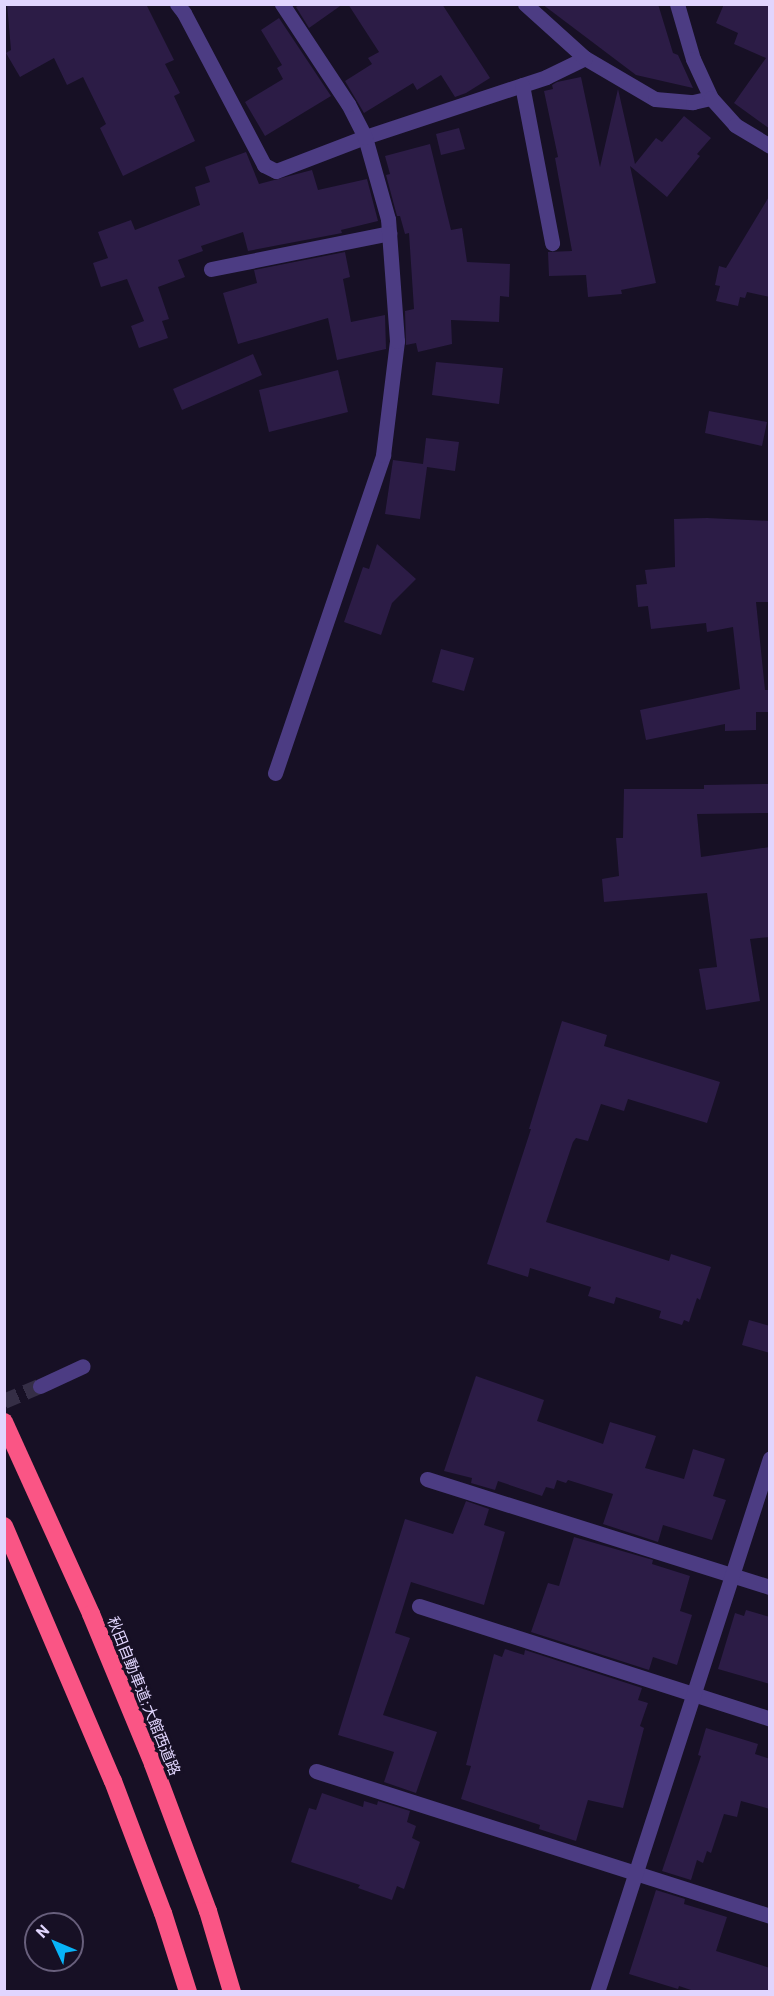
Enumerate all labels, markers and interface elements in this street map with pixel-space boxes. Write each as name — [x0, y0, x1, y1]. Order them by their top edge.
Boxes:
street label: 秋田自動車道;大館西道路 — [104, 1614, 184, 1778]
north arrow — [24, 1912, 84, 1972]
text: N — [32, 1920, 53, 1941]

